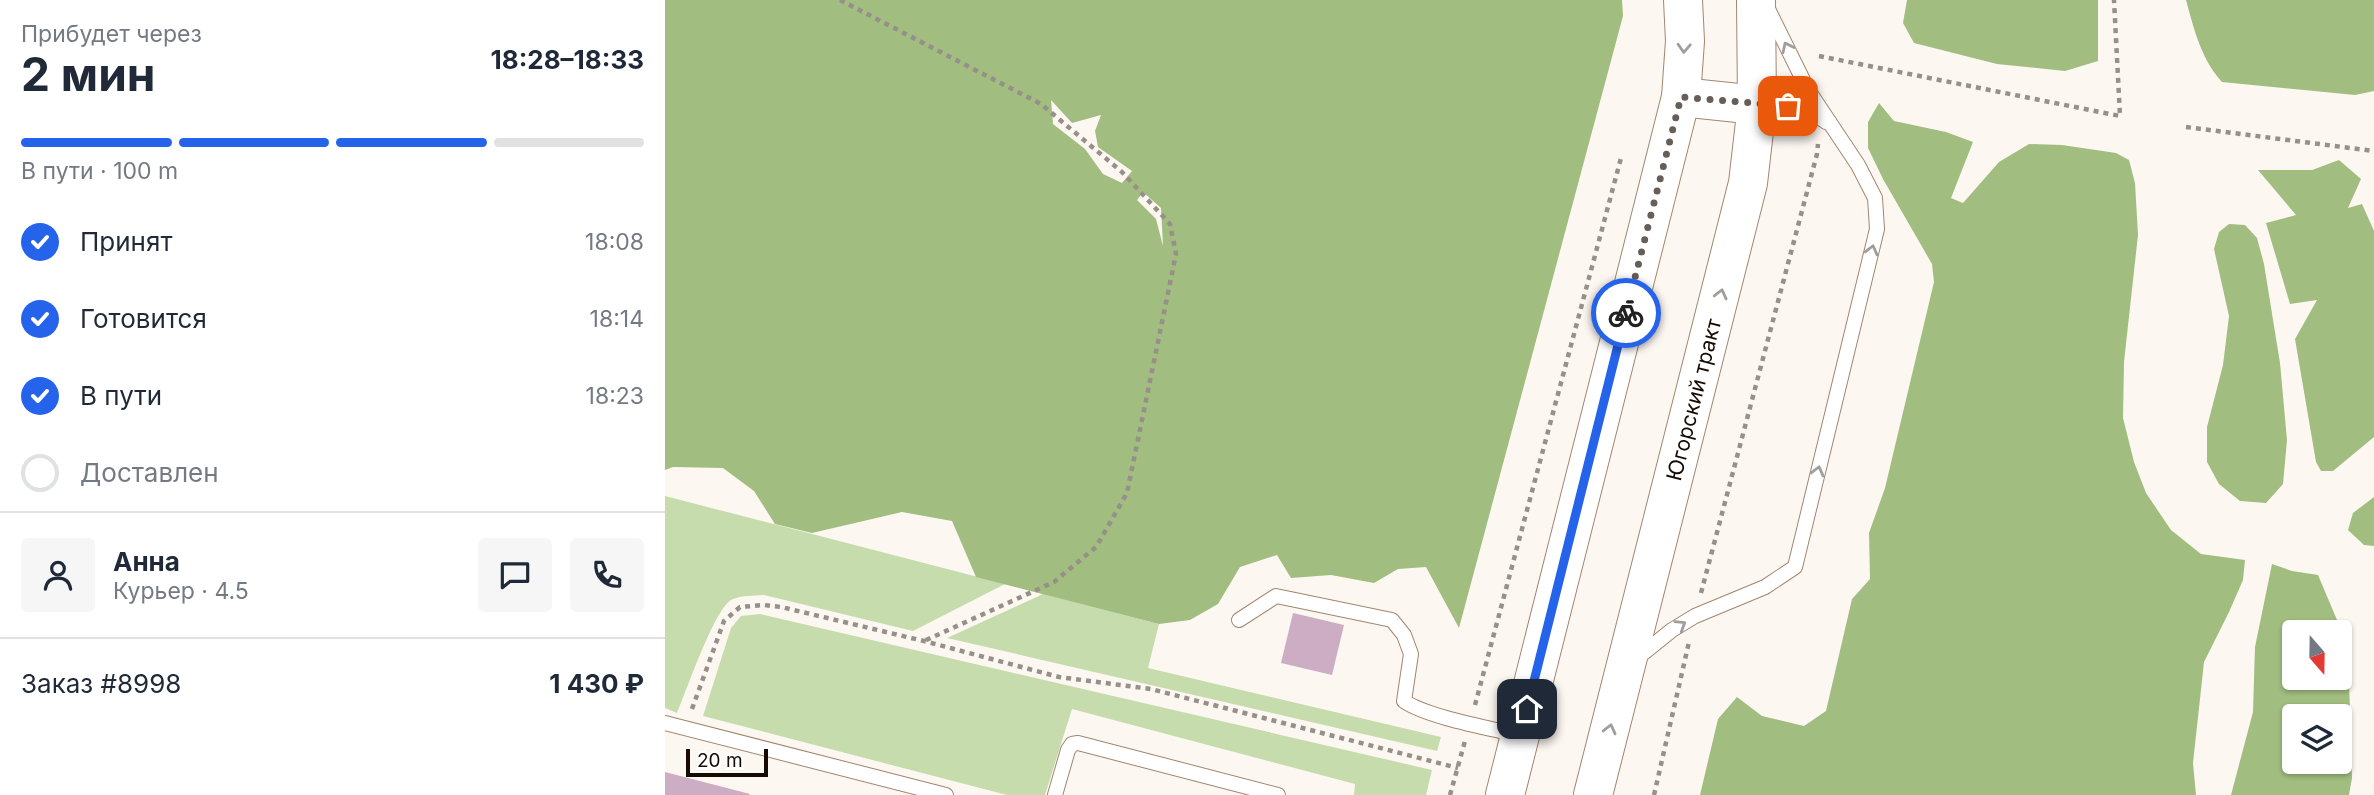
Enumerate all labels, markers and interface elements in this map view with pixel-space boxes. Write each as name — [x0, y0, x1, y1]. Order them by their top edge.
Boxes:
text: Прибудет через — [21, 20, 202, 48]
one-way arrow — [1781, 42, 1795, 54]
one-way arrow — [1677, 43, 1692, 54]
text: 18:28–18:33 — [491, 44, 644, 75]
text: 2 мин — [21, 46, 156, 102]
pin — [1758, 76, 1818, 136]
icon: bag — [1769, 87, 1807, 125]
text: В пути · 100 m — [21, 157, 178, 185]
icon: check — [21, 223, 59, 261]
text: Принят — [80, 226, 173, 257]
text: 18:08 — [585, 228, 644, 256]
one-way arrow — [1864, 244, 1878, 256]
courier — [1591, 278, 1661, 348]
one-way arrow — [1713, 288, 1727, 300]
icon: bike — [1607, 294, 1645, 332]
icon: check — [21, 300, 59, 338]
text: Готовится — [80, 303, 207, 334]
text: 18:14 — [590, 305, 644, 333]
street label: Югорский тракт — [1661, 316, 1726, 483]
icon: check — [21, 377, 59, 415]
text: В пути — [80, 380, 162, 411]
text: 18:23 — [586, 382, 644, 410]
text: Доставлен — [80, 457, 219, 488]
one-way arrow — [1810, 465, 1824, 477]
button: person — [21, 538, 95, 612]
button: chat — [478, 538, 552, 612]
button: phone — [570, 538, 644, 612]
text: Анна — [113, 546, 180, 577]
text: Курьер · 4.5 — [113, 577, 249, 605]
north arrow — [2282, 620, 2352, 690]
map controls — [2282, 620, 2352, 774]
one-way arrow — [1673, 621, 1686, 634]
text: Заказ #8998 — [21, 668, 181, 699]
text: 1 430 ₽ — [549, 668, 644, 699]
pin — [1497, 679, 1557, 739]
icon: home — [1508, 690, 1546, 728]
button: layers — [2282, 704, 2352, 774]
one-way arrow — [1602, 723, 1616, 735]
scale bar — [686, 746, 768, 778]
text: 20 m — [697, 749, 743, 772]

